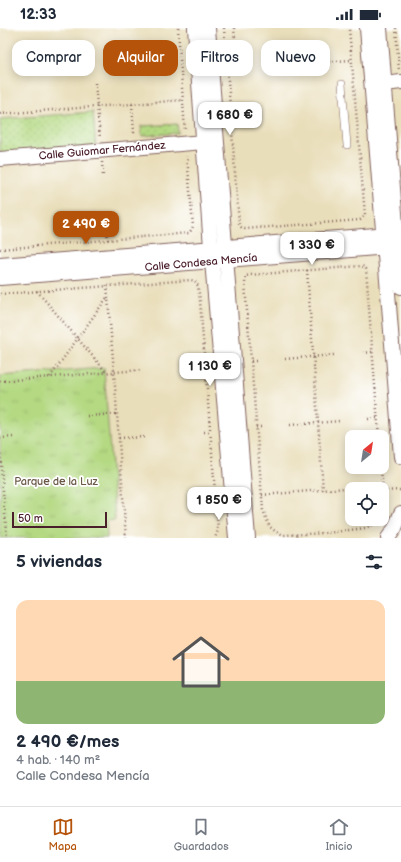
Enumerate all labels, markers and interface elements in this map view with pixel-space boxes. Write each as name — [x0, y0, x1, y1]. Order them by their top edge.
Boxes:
text: 12:33 — [20, 5, 56, 24]
chip: Comprar — [12, 40, 95, 76]
chip: Alquilar — [103, 40, 178, 76]
chip: Filtros — [186, 40, 253, 76]
chip: Nuevo — [261, 40, 330, 76]
pin: 1 680 € — [193, 102, 267, 136]
text: 1 680 € — [207, 107, 253, 123]
street label: Calle Guiomar Fernández — [38, 138, 167, 163]
pin: 2 490 € — [49, 211, 123, 245]
text: 2 490 € — [62, 216, 110, 232]
pin: 1 330 € — [275, 232, 349, 266]
text: 1 330 € — [289, 237, 335, 253]
street label: Calle Condesa Mencía — [144, 251, 258, 274]
pin: 1 130 € — [173, 353, 247, 387]
text: 1 130 € — [188, 358, 232, 374]
north arrow — [345, 430, 389, 474]
map controls — [345, 430, 389, 526]
park label: Parque de la Luz — [14, 475, 99, 488]
button: locate — [345, 482, 389, 526]
pin: 1 850 € — [182, 487, 256, 521]
text: 1 850 € — [196, 492, 242, 508]
scale bar — [12, 510, 107, 529]
text: 50 m — [18, 512, 43, 525]
icon: filters — [363, 551, 385, 573]
text: 5 viviendas — [16, 552, 102, 572]
icon: home — [165, 626, 237, 698]
text: 2 490 €/mes — [16, 732, 119, 752]
text: 4 hab. · 140 m² — [16, 752, 100, 768]
text: Calle Condesa Mencía — [16, 768, 150, 784]
tab: Mapa — [48, 816, 77, 853]
tab: Guardados — [174, 816, 229, 853]
tab: Inicio — [326, 816, 353, 853]

